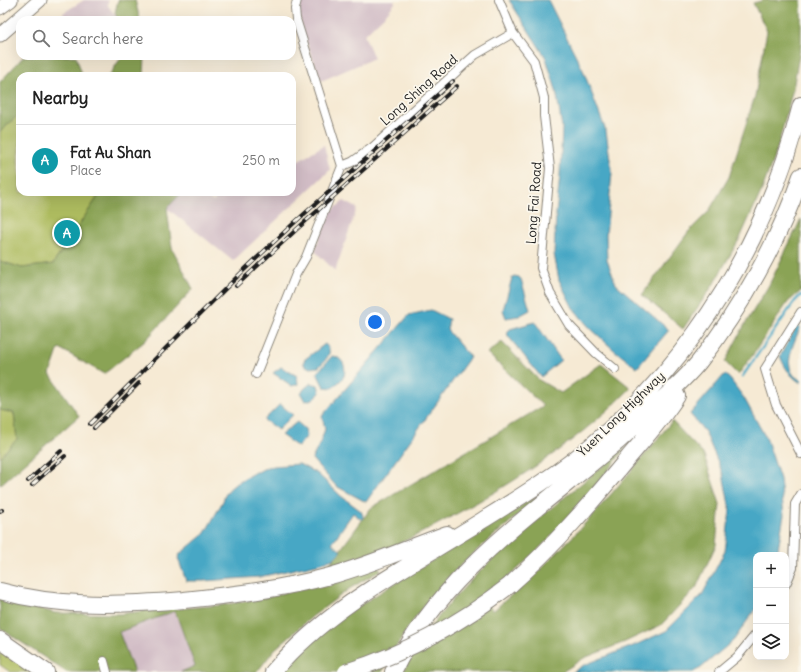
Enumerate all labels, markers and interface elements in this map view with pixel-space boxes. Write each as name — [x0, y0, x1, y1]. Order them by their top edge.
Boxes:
search box — [16, 16, 296, 60]
icon: search — [30, 27, 52, 49]
text: Search here — [62, 29, 143, 48]
street label: Long Shing Road — [377, 51, 461, 129]
text: Nearby — [32, 87, 88, 109]
text: Fat Au Shan — [70, 143, 151, 162]
text: A — [41, 152, 49, 169]
text: 250 m — [242, 152, 280, 169]
street label: Long Fai Road — [523, 161, 545, 245]
text: Place — [70, 162, 101, 179]
pin: A — [54, 218, 80, 248]
your location — [365, 312, 385, 332]
street label: Yuen Long Highway — [574, 368, 668, 460]
map controls — [753, 552, 789, 660]
button: + — [753, 552, 789, 588]
button: − — [753, 588, 789, 624]
button: layers — [753, 624, 789, 660]

